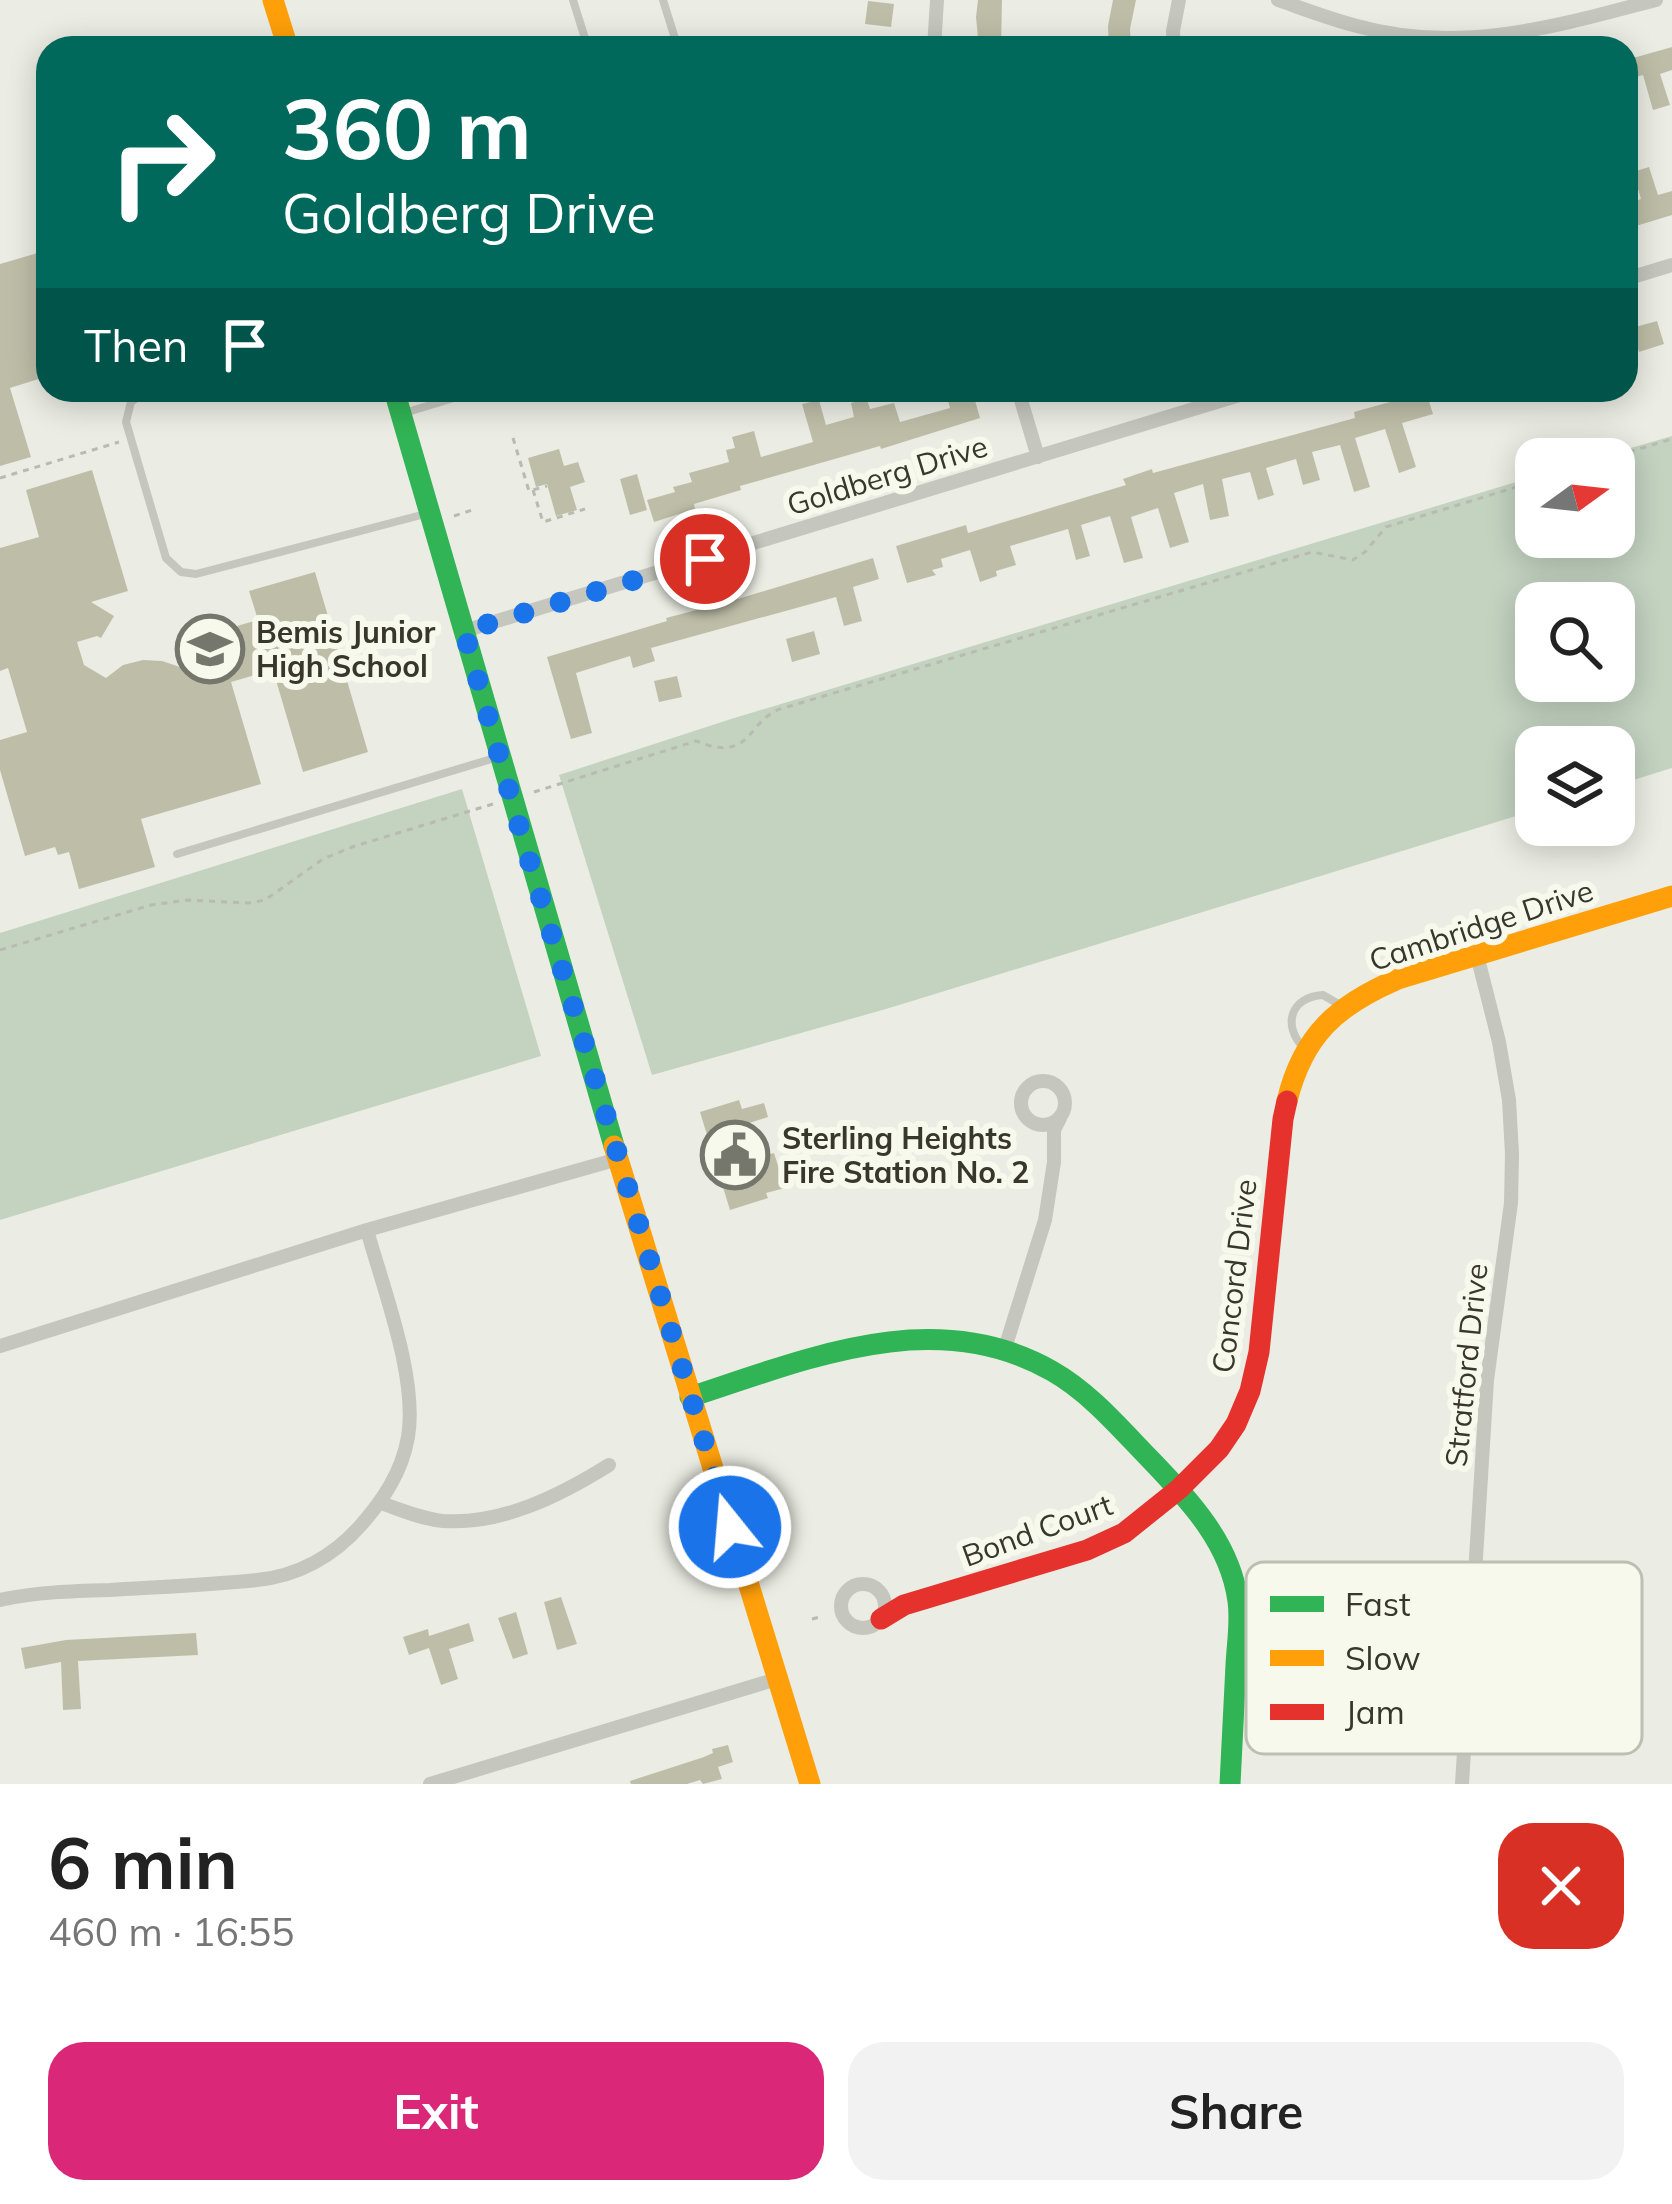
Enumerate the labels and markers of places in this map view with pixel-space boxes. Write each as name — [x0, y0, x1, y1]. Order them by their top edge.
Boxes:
pin — [654, 508, 756, 610]
place label: Bemis Junior High School — [256, 613, 436, 685]
school or university icon: Bemis Junior High School — [175, 614, 245, 684]
place label: Sterling Heights Fire Station No. 2 — [782, 1119, 1029, 1191]
public building icon: Sterling Heights Fire Station No. 2 — [700, 1120, 770, 1190]

